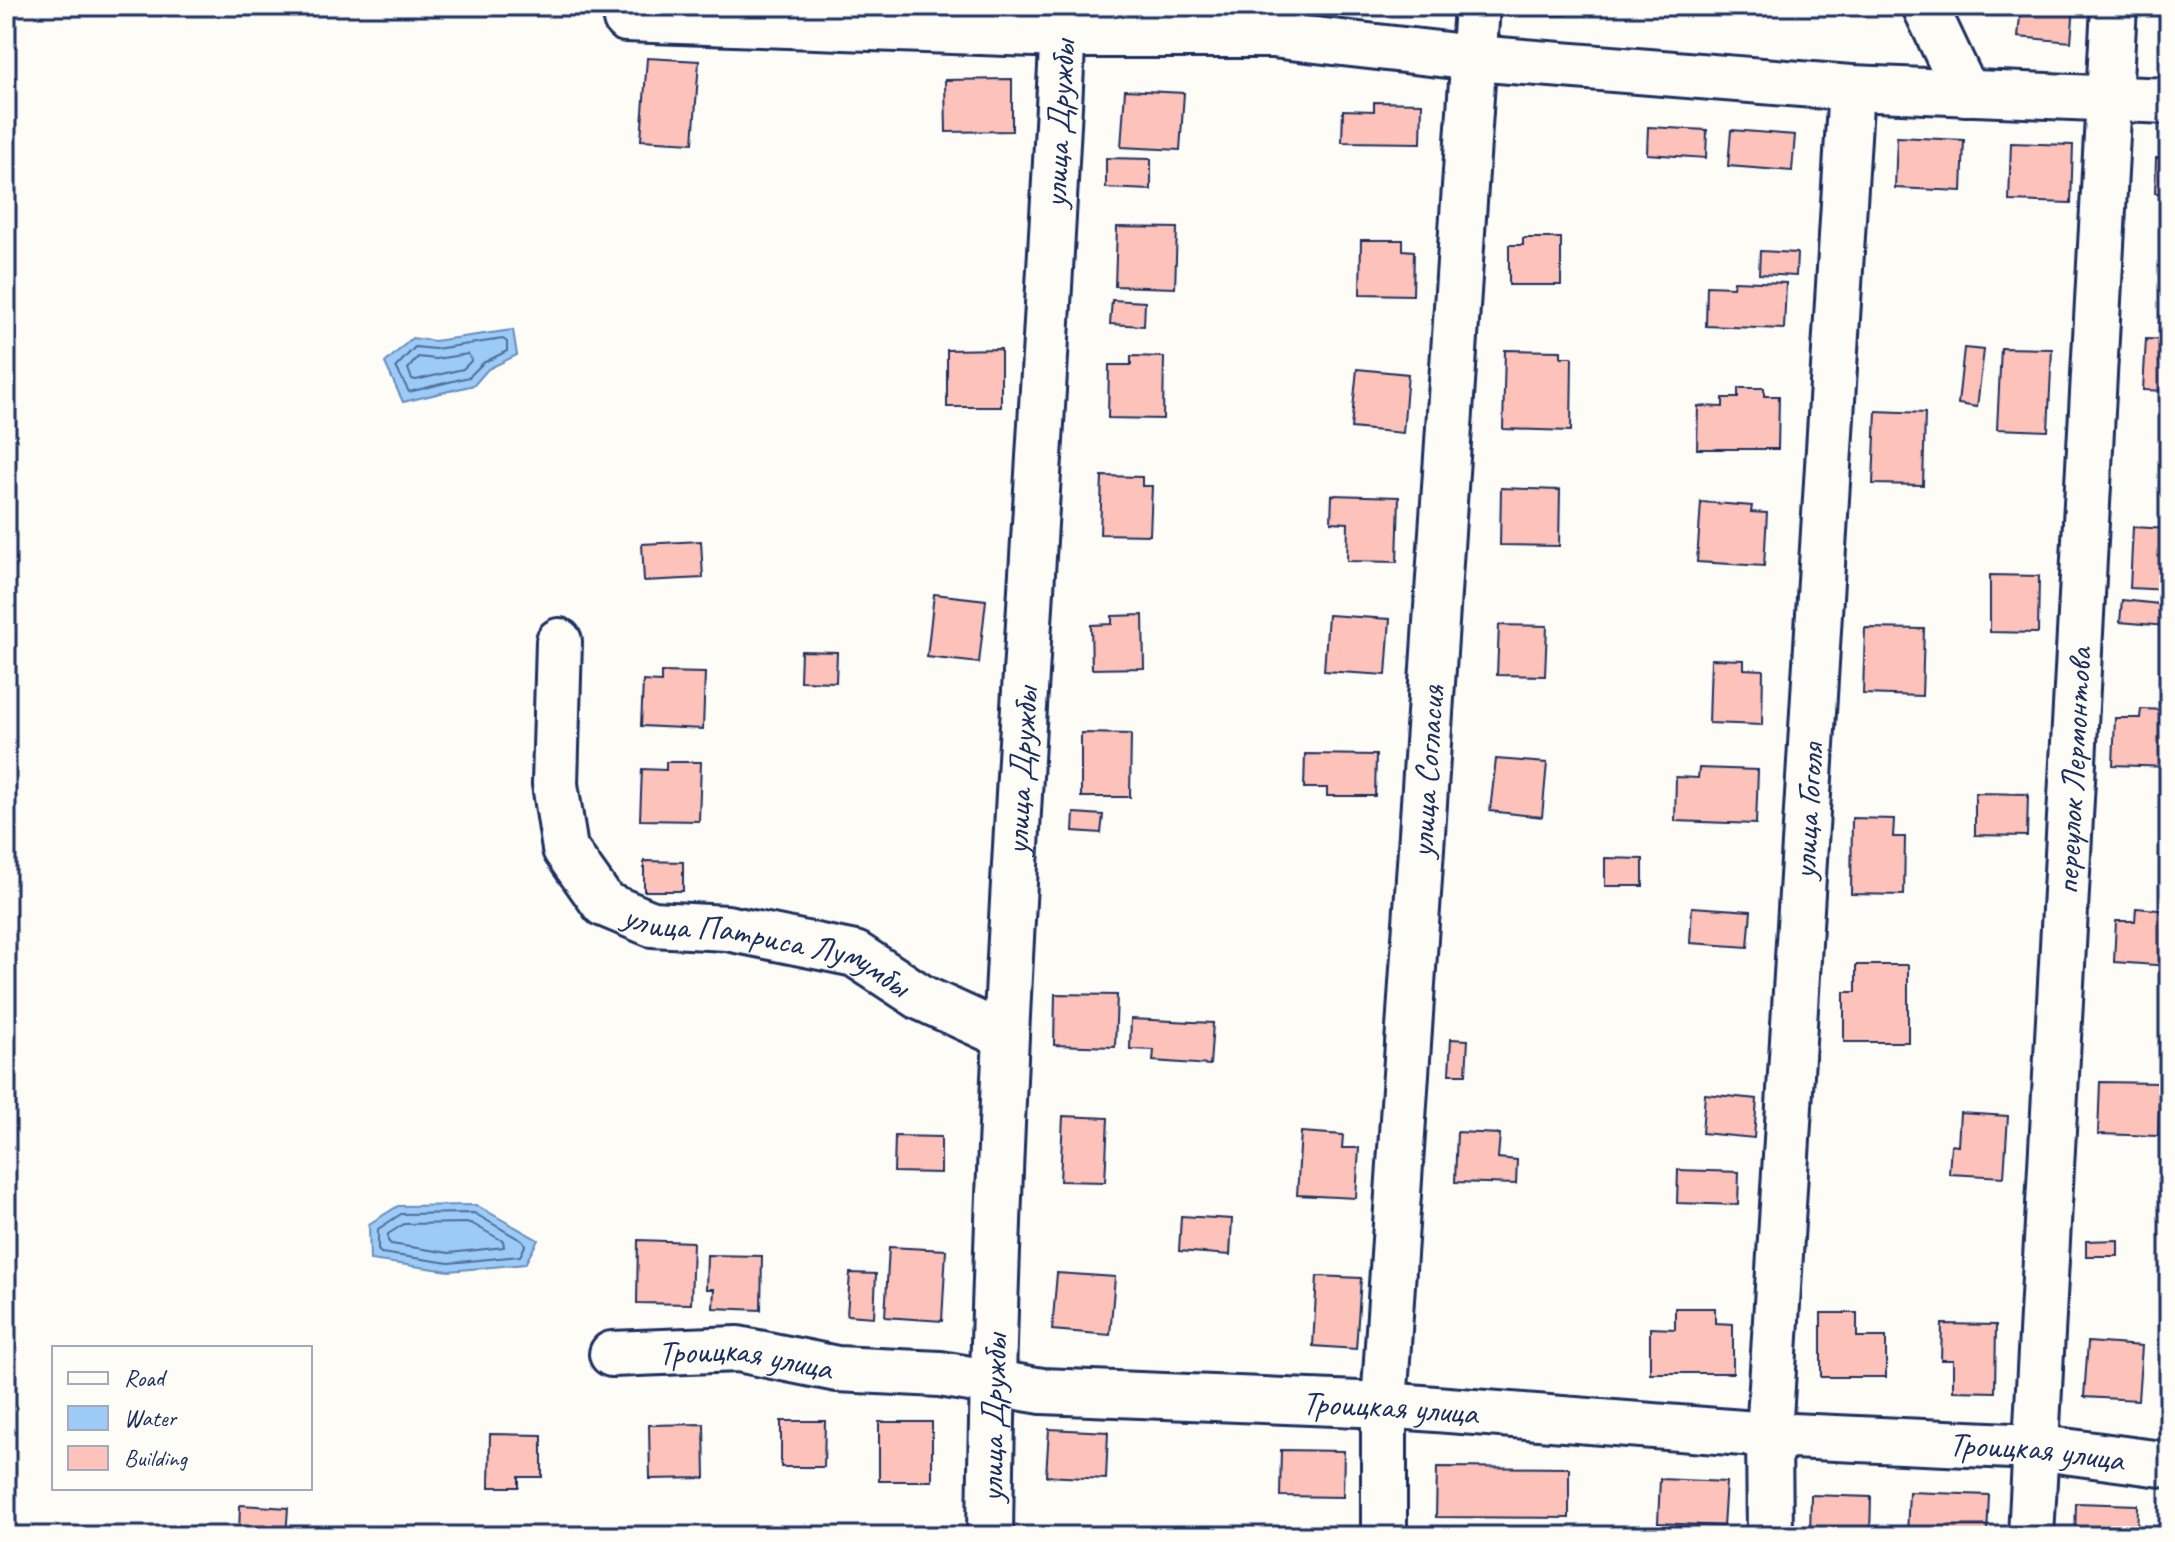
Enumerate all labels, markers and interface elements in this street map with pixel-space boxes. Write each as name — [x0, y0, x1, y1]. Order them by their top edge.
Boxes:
street label: улица Дружбы — [1032, 36, 1084, 211]
street label: переулок Лермонтова — [2044, 644, 2101, 896]
street label: улица Дружбы — [994, 682, 1047, 858]
street label: улица Согласия — [1399, 682, 1453, 861]
street label: улица Гоголя — [1781, 740, 1833, 882]
street label: улица Патриса Лумумбы — [616, 892, 921, 1008]
street label: Троицкая улица — [657, 1327, 838, 1389]
street label: улица Дружбы — [969, 1330, 1016, 1504]
legend — [52, 1346, 312, 1490]
text: Road — [124, 1363, 168, 1393]
street label: Троицкая улица — [1301, 1380, 1482, 1434]
text: Water — [124, 1403, 179, 1433]
street label: Троицкая улица — [1948, 1422, 2129, 1481]
text: Building — [124, 1443, 189, 1473]

